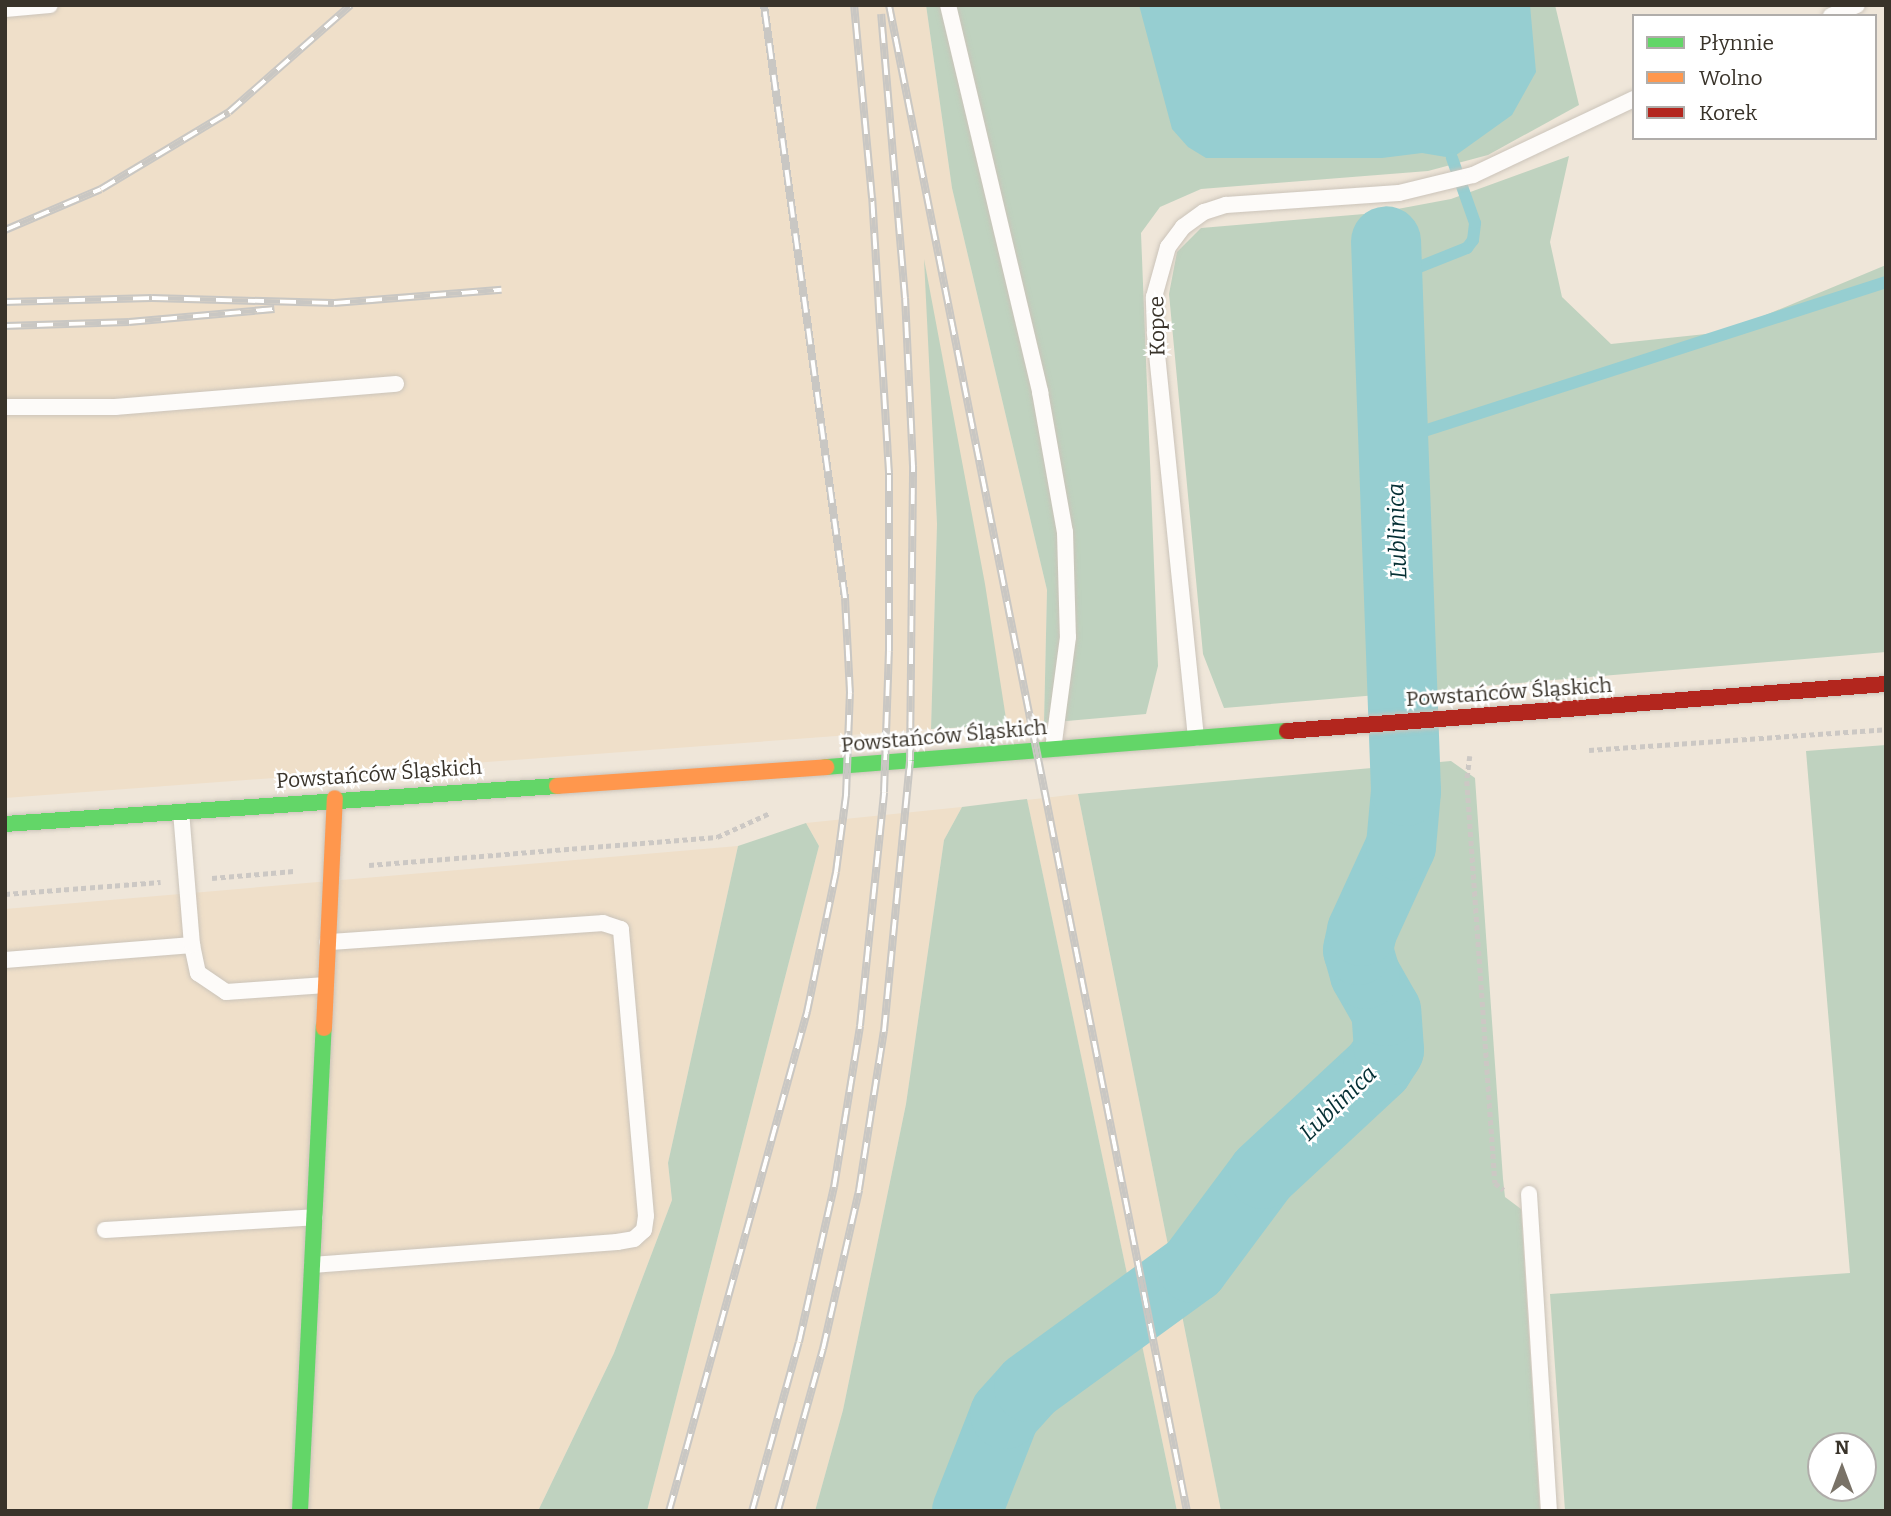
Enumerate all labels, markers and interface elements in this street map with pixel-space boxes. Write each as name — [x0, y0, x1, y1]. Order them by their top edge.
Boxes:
legend — [1632, 14, 1877, 140]
text: Płynnie — [1699, 30, 1774, 56]
text: Wolno — [1699, 65, 1762, 91]
text: Korek — [1699, 100, 1757, 126]
street label: Kopce — [1144, 296, 1170, 356]
water label: Lublinica — [1382, 482, 1412, 580]
street label: Powstańców Śląskich — [1405, 672, 1613, 712]
street label: Powstańców Śląskich — [840, 714, 1048, 758]
street label: Powstańców Śląskich — [275, 754, 483, 794]
water label: Lublinica — [1294, 1060, 1382, 1146]
north arrow — [1807, 1432, 1877, 1502]
text: N — [1835, 1436, 1849, 1459]

